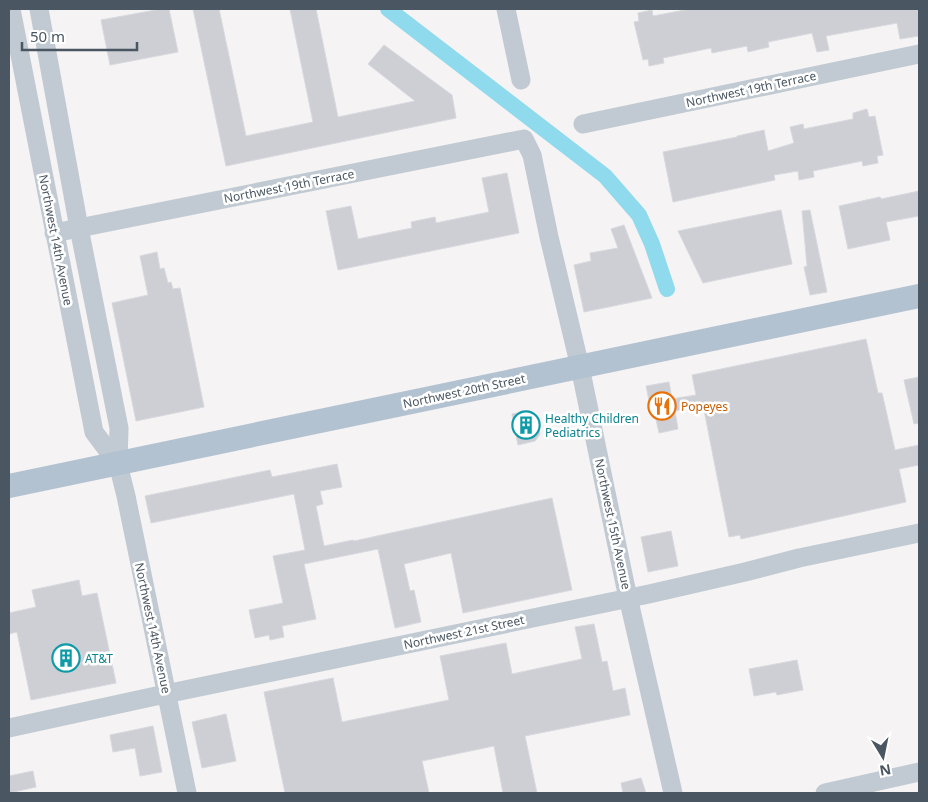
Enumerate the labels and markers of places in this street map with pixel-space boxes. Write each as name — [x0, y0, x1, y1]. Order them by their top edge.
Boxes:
restaurant icon: Popeyes — [647, 391, 677, 421]
place label: Popeyes — [681, 398, 728, 415]
building icon: Healthy Children Pediatrics — [511, 410, 541, 440]
place label: Healthy Children Pediatrics — [545, 410, 639, 441]
building icon: AT&T — [51, 643, 81, 673]
place label: AT&T — [85, 650, 113, 667]

